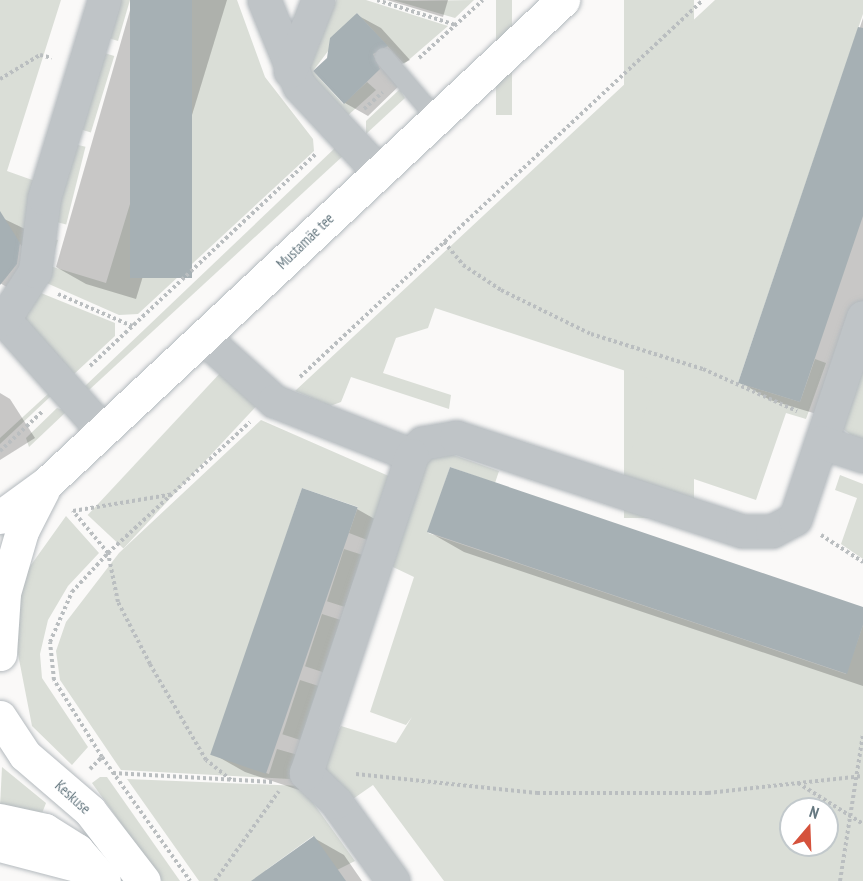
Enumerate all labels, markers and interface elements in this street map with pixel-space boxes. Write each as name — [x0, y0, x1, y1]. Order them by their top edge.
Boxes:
street label: Mustamäe tee — [273, 209, 337, 273]
street label: Keskuse — [51, 776, 95, 818]
north arrow — [779, 797, 839, 857]
text: N — [807, 801, 822, 823]

